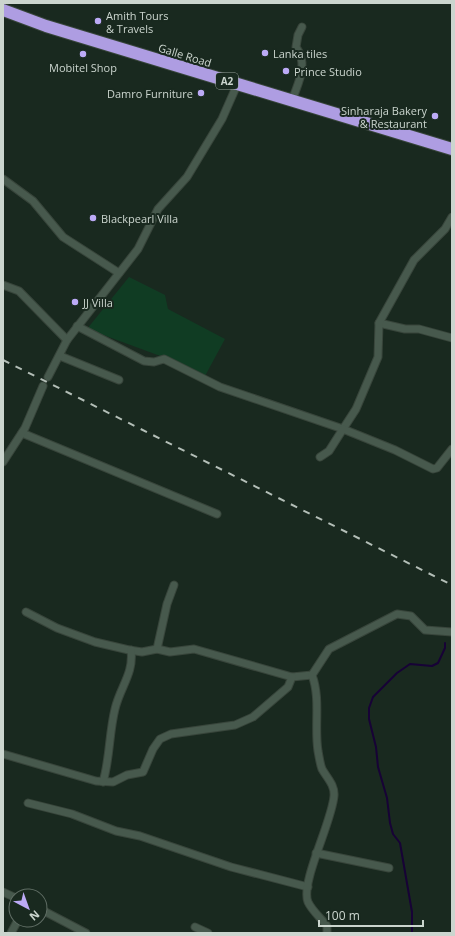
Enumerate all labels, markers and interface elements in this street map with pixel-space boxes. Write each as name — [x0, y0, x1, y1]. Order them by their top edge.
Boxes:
place label: Amith Tours & Travels — [106, 8, 169, 36]
marker: Amith Tours & Travels — [93, 16, 103, 26]
street label: Galle Road — [157, 40, 213, 70]
place label: Lanka tiles — [273, 46, 327, 61]
marker: Lanka tiles — [260, 48, 270, 58]
marker: Mobitel Shop — [78, 49, 88, 59]
place label: Mobitel Shop — [49, 60, 117, 75]
place label: Prince Studio — [294, 64, 362, 79]
marker: Prince Studio — [281, 66, 291, 76]
road number: A2 — [216, 73, 238, 89]
place label: Damro Furniture — [107, 86, 193, 101]
marker: Damro Furniture — [196, 88, 206, 98]
place label: Sinharaja Bakery & Restaurant — [341, 103, 427, 131]
marker: Sinharaja Bakery & Restaurant — [430, 111, 440, 121]
place label: Blackpearl Villa — [101, 211, 178, 226]
marker: Blackpearl Villa — [88, 213, 98, 223]
place label: JJ Villa — [82, 295, 113, 310]
marker: JJ Villa — [70, 297, 80, 307]
north arrow — [8, 888, 48, 928]
scale bar — [319, 902, 423, 928]
text: N — [27, 907, 43, 925]
text: 100 m — [325, 907, 360, 924]

